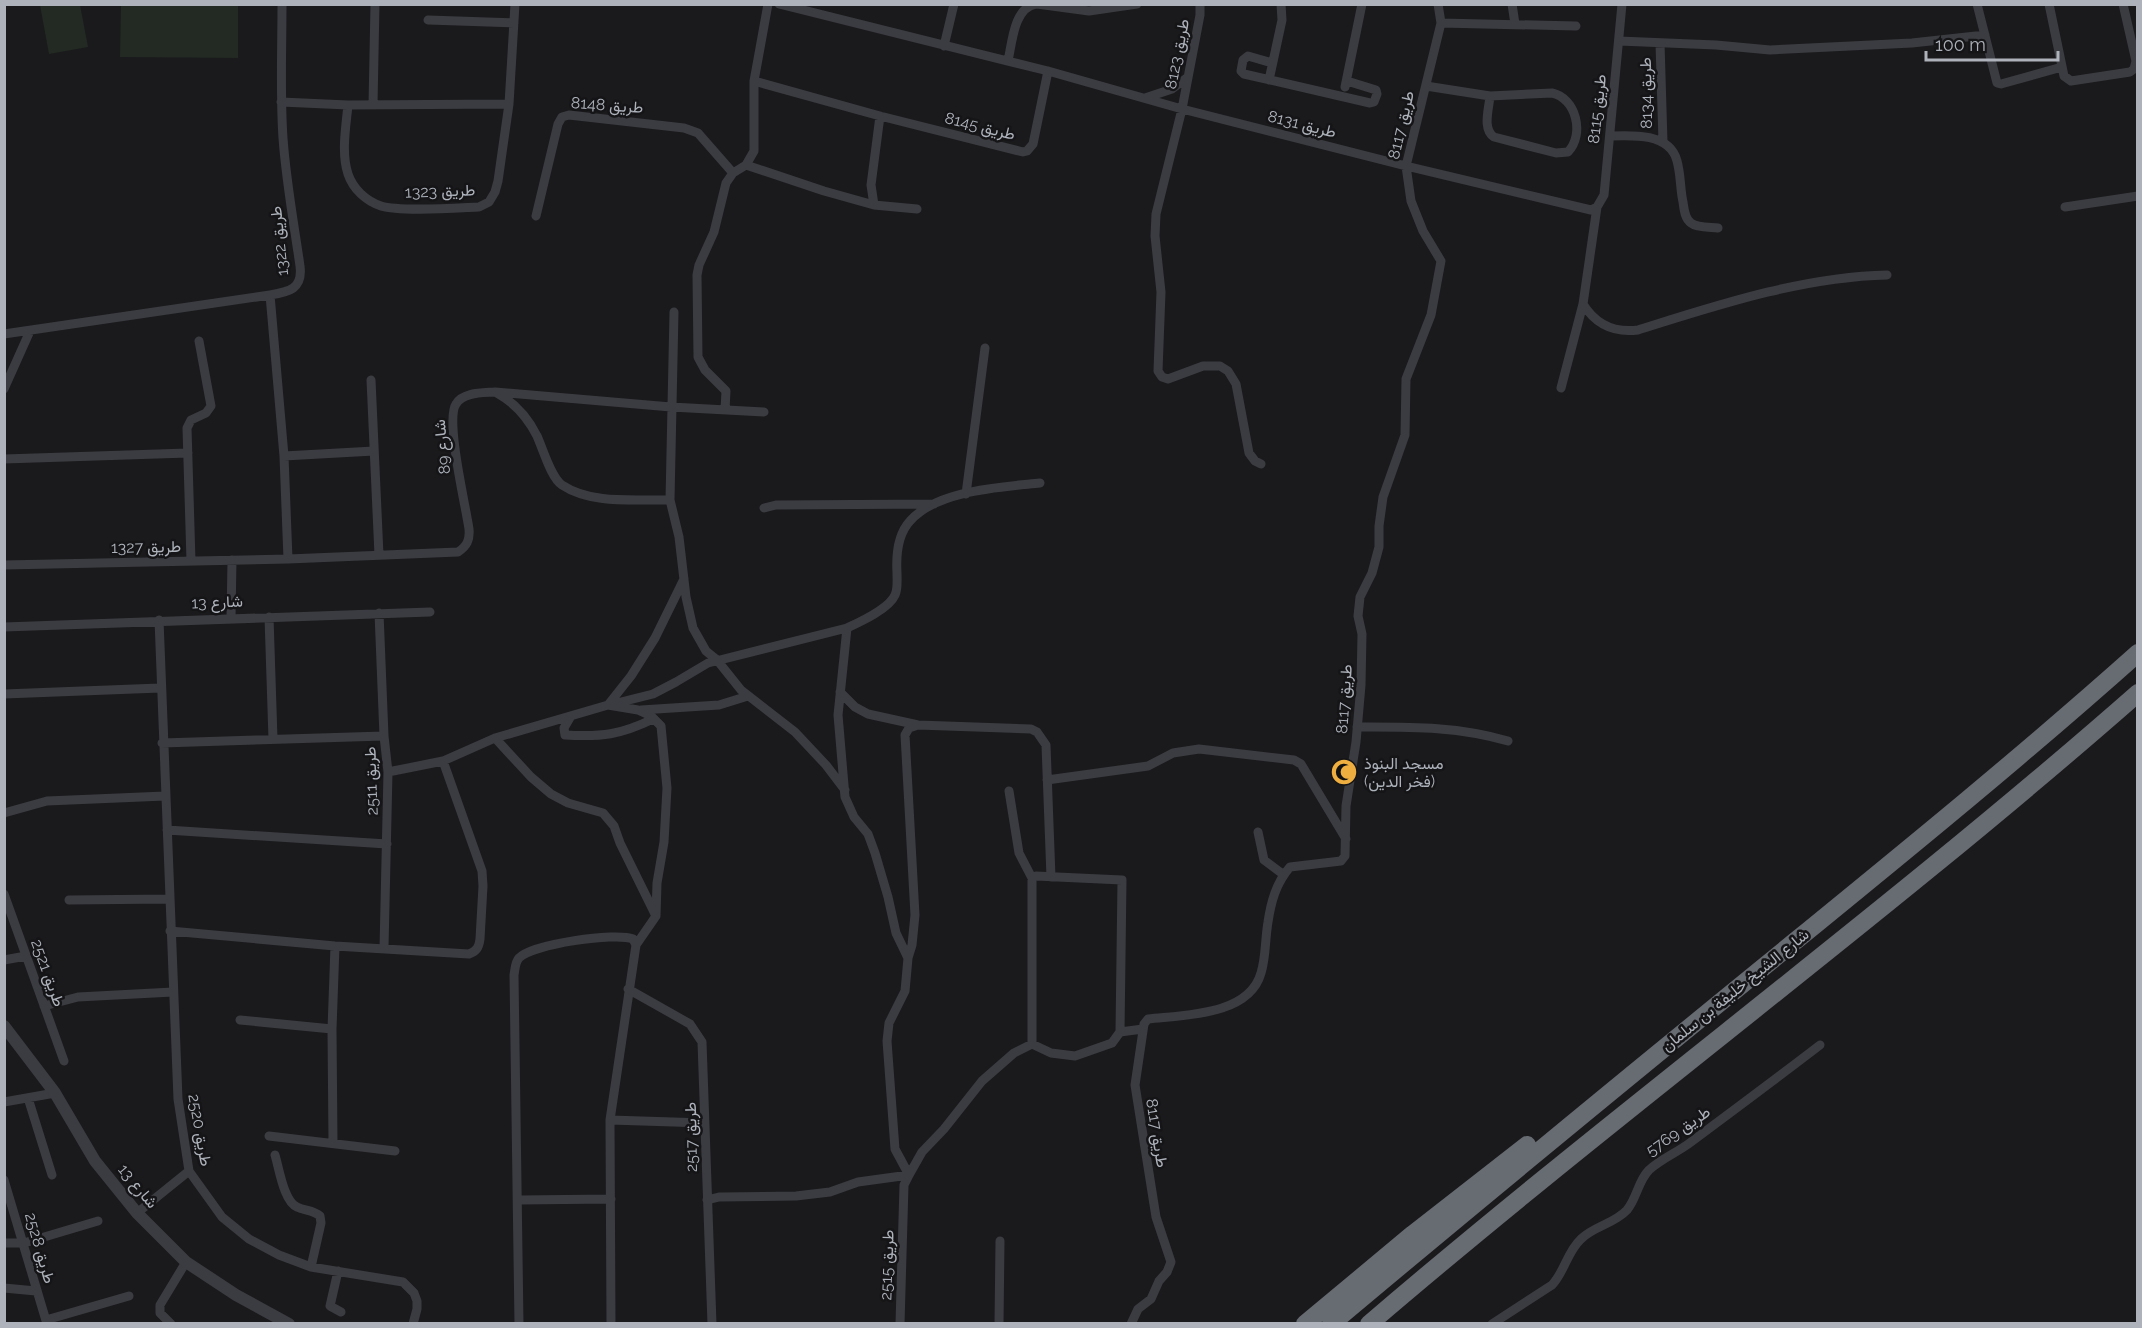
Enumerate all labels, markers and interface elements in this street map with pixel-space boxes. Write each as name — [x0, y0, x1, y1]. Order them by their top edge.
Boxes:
street label: طريق 8123 — [1161, 17, 1194, 91]
scale bar — [1926, 24, 2058, 62]
text: 100 m — [1935, 34, 1986, 55]
street label: طريق 8134 — [1636, 57, 1657, 129]
street label: طريق 8115 — [1584, 73, 1611, 145]
street label: طريق 8117 — [1384, 89, 1419, 161]
street label: طريق 8148 — [570, 93, 644, 118]
street label: طريق 8131 — [1266, 106, 1338, 143]
street label: طريق 8145 — [943, 108, 1017, 145]
street label: طريق 1323 — [405, 180, 475, 203]
street label: طريق 1322 — [266, 205, 293, 277]
street label: شارع 89 — [430, 418, 456, 475]
street label: طريق 1327 — [111, 537, 181, 558]
street label: شارع 13 — [191, 592, 243, 614]
street label: طريق 8117 — [1332, 664, 1357, 734]
street label: طريق 2511 — [360, 746, 383, 816]
place label: مسجد البنوذ (فخر الدين) — [1364, 754, 1444, 792]
mosque icon: مسجد البنوذ (فخر الدين) — [1329, 757, 1359, 787]
street label: شارع الشيخ خليفة بن سلمان — [1658, 925, 1814, 1057]
street label: طريق 2521 — [26, 937, 69, 1010]
street label: طريق 2520 — [183, 1092, 216, 1168]
street label: طريق 8117 — [1141, 1097, 1172, 1169]
street label: طريق 2517 — [681, 1102, 702, 1172]
street label: طريق 5769 — [1642, 1102, 1714, 1161]
street label: شارع 13 — [113, 1160, 162, 1213]
street label: طريق 2528 — [20, 1210, 59, 1286]
street label: طريق 2515 — [876, 1229, 899, 1301]

